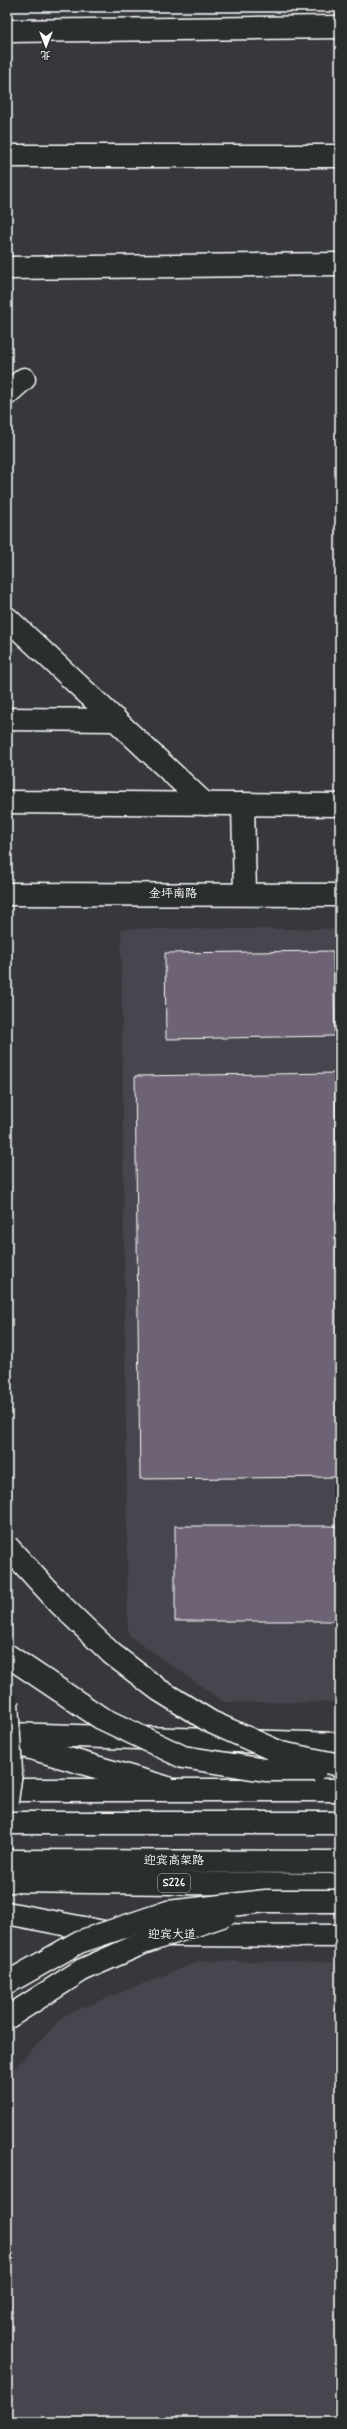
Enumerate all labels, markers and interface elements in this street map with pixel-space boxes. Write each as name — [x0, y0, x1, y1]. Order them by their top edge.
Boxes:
north arrow — [26, 26, 66, 66]
text: 北 — [41, 48, 52, 62]
street label: 金坪南路 — [149, 886, 197, 902]
street label: 迎宾高架路 — [144, 1853, 204, 1869]
road number: S226 — [158, 1874, 190, 1892]
street label: 迎宾大道 — [148, 1927, 196, 1943]

